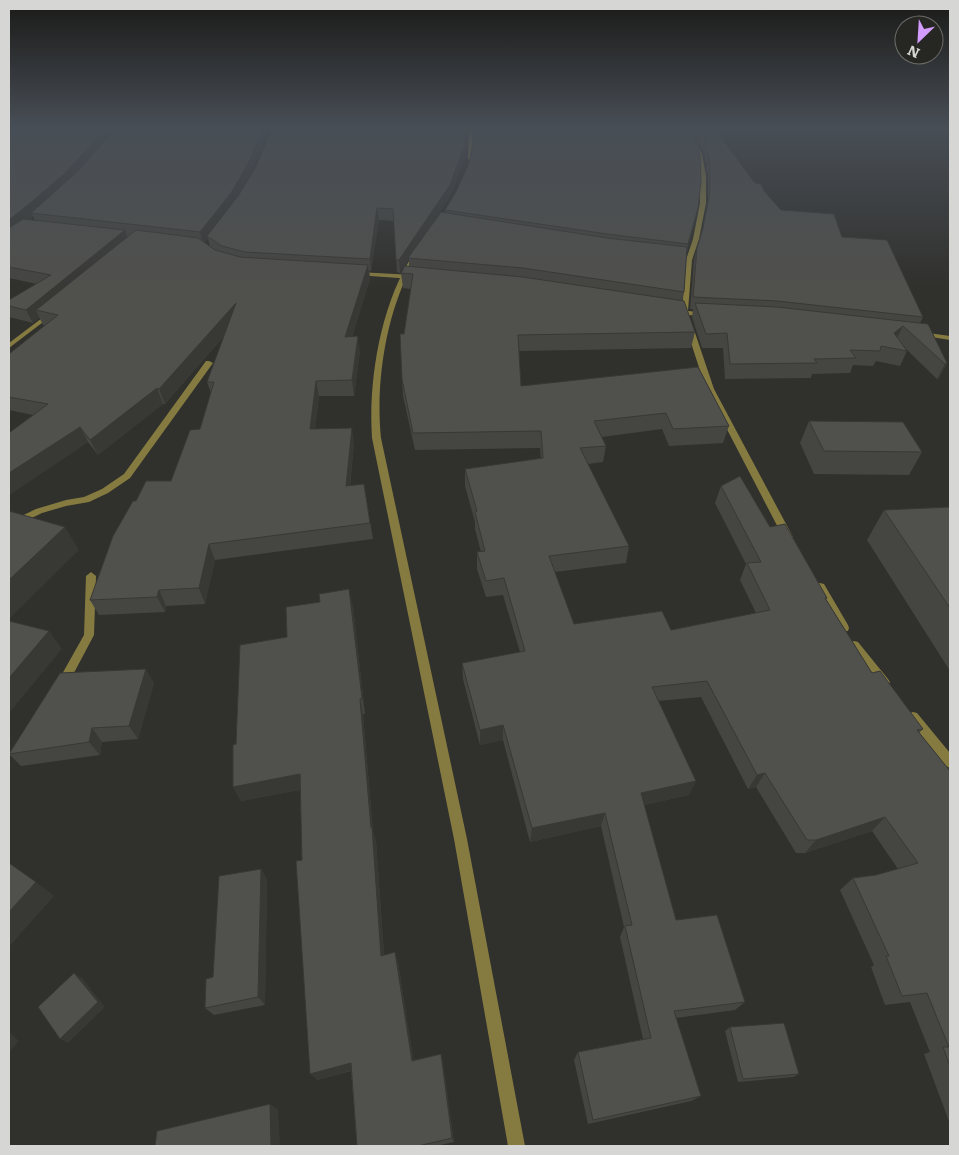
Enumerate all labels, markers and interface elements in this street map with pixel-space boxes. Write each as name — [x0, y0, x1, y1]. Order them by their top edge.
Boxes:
north arrow — [894, 15, 944, 65]
text: N — [903, 41, 923, 64]

